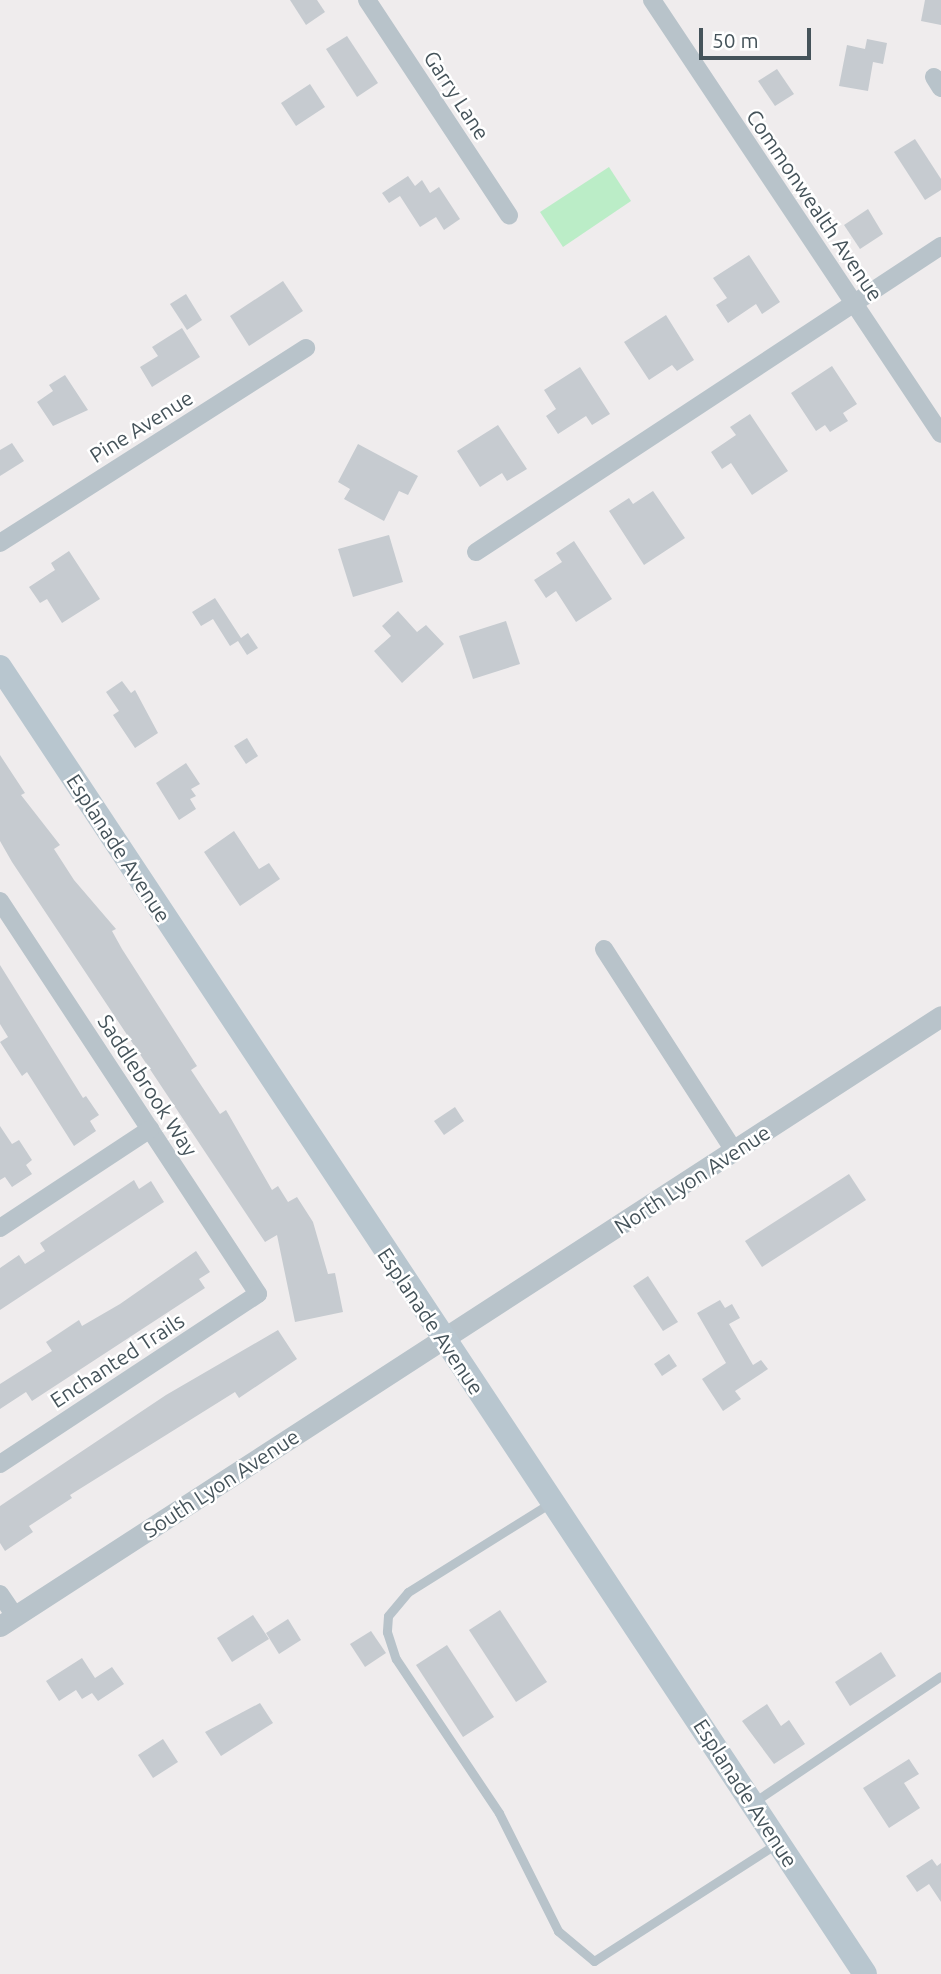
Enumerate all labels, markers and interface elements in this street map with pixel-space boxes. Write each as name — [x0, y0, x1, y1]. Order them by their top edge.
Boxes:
scale bar — [703, 14, 815, 58]
text: 50 m — [712, 28, 759, 52]
street label: Garry Lane — [419, 46, 495, 144]
street label: Commonwealth Avenue — [741, 104, 889, 306]
street label: Pine Avenue — [85, 384, 197, 468]
street label: Esplanade Avenue — [62, 769, 176, 927]
street label: Saddlebrook Way — [93, 1010, 203, 1160]
street label: North Lyon Avenue — [609, 1119, 775, 1239]
street label: Esplanade Avenue — [373, 1243, 489, 1399]
street label: Enchanted Trails — [45, 1307, 189, 1413]
street label: South Lyon Avenue — [138, 1423, 304, 1543]
street label: Esplanade Avenue — [689, 1714, 803, 1872]

